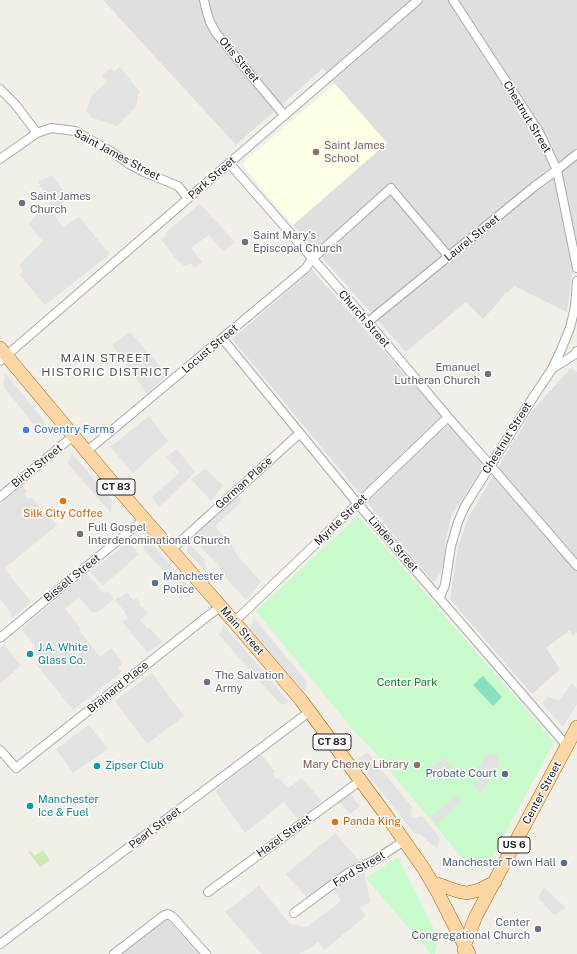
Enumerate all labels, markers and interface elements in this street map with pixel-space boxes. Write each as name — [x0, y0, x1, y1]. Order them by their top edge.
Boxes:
street label: Otis Street — [216, 35, 262, 85]
street label: Chestnut Street — [500, 79, 554, 155]
street label: Saint James Street — [72, 127, 162, 183]
place label: Saint James School — [324, 139, 385, 165]
marker: Saint James School — [311, 147, 321, 157]
street label: Park Street — [186, 154, 238, 202]
place label: Saint James Church — [30, 190, 91, 216]
marker: Saint James Church — [17, 198, 27, 208]
street label: Laurel Street — [442, 212, 502, 264]
place label: Saint Mary's Episcopal Church — [253, 229, 342, 255]
marker: Saint Mary's Episcopal Church — [240, 237, 250, 247]
street label: Church Street — [336, 288, 392, 350]
street label: Locust Street — [179, 322, 241, 376]
district label: MAIN STREET HISTORIC DISTRICT — [41, 351, 171, 379]
place label: Emanuel Lutheran Church — [394, 361, 480, 387]
marker: Emanuel Lutheran Church — [483, 369, 493, 379]
street label: Chestnut Street — [480, 400, 534, 476]
place label: Coventry Farms — [34, 423, 115, 437]
marker: Coventry Farms — [21, 425, 31, 435]
street label: Birch Street — [9, 442, 65, 490]
street label: Gorman Place — [213, 454, 275, 512]
road number: CT 83 — [97, 479, 135, 495]
street label: Myrtle Street — [312, 492, 370, 548]
marker: Silk City Coffee — [58, 496, 68, 506]
place label: Silk City Coffee — [23, 507, 103, 521]
street label: Linden Street — [365, 513, 421, 575]
place label: Full Gospel Interdenominational Church — [88, 521, 230, 547]
marker: Full Gospel Interdenominational Church — [75, 529, 85, 539]
street label: Bissell Street — [41, 551, 103, 605]
place label: Manchester Police — [163, 570, 224, 596]
marker: Manchester Police — [150, 578, 160, 588]
street label: Main Street — [217, 604, 267, 658]
place label: J.A. White Glass Co. — [38, 641, 88, 667]
marker: J.A. White Glass Co. — [25, 649, 35, 659]
street label: Brainard Place — [85, 658, 151, 716]
place label: The Salvation Army — [215, 669, 284, 695]
park label: Center Park — [377, 676, 437, 690]
marker: The Salvation Army — [202, 677, 212, 687]
road number: CT 83 — [313, 734, 351, 750]
place label: Mary Cheney Library — [303, 758, 409, 772]
place label: Zipser Club — [105, 759, 164, 773]
street label: Center Street — [520, 759, 564, 827]
marker: Mary Cheney Library — [412, 760, 422, 770]
marker: Zipser Club — [92, 761, 102, 771]
place label: Probate Court — [426, 767, 497, 781]
marker: Probate Court — [500, 769, 510, 779]
place label: Manchester Ice & Fuel — [38, 793, 99, 819]
marker: Manchester Ice & Fuel — [25, 801, 35, 811]
street label: Pearl Street — [126, 804, 184, 852]
street label: Hazel Street — [254, 812, 314, 860]
place label: Panda King — [343, 815, 401, 829]
marker: Panda King — [330, 817, 340, 827]
road number: US 6 — [498, 837, 530, 853]
street label: Ford Street — [331, 848, 387, 890]
place label: Manchester Town Hall — [442, 856, 556, 870]
marker: Manchester Town Hall — [559, 858, 569, 868]
place label: Center Congregational Church — [412, 916, 530, 942]
marker: Center Congregational Church — [533, 924, 543, 934]

